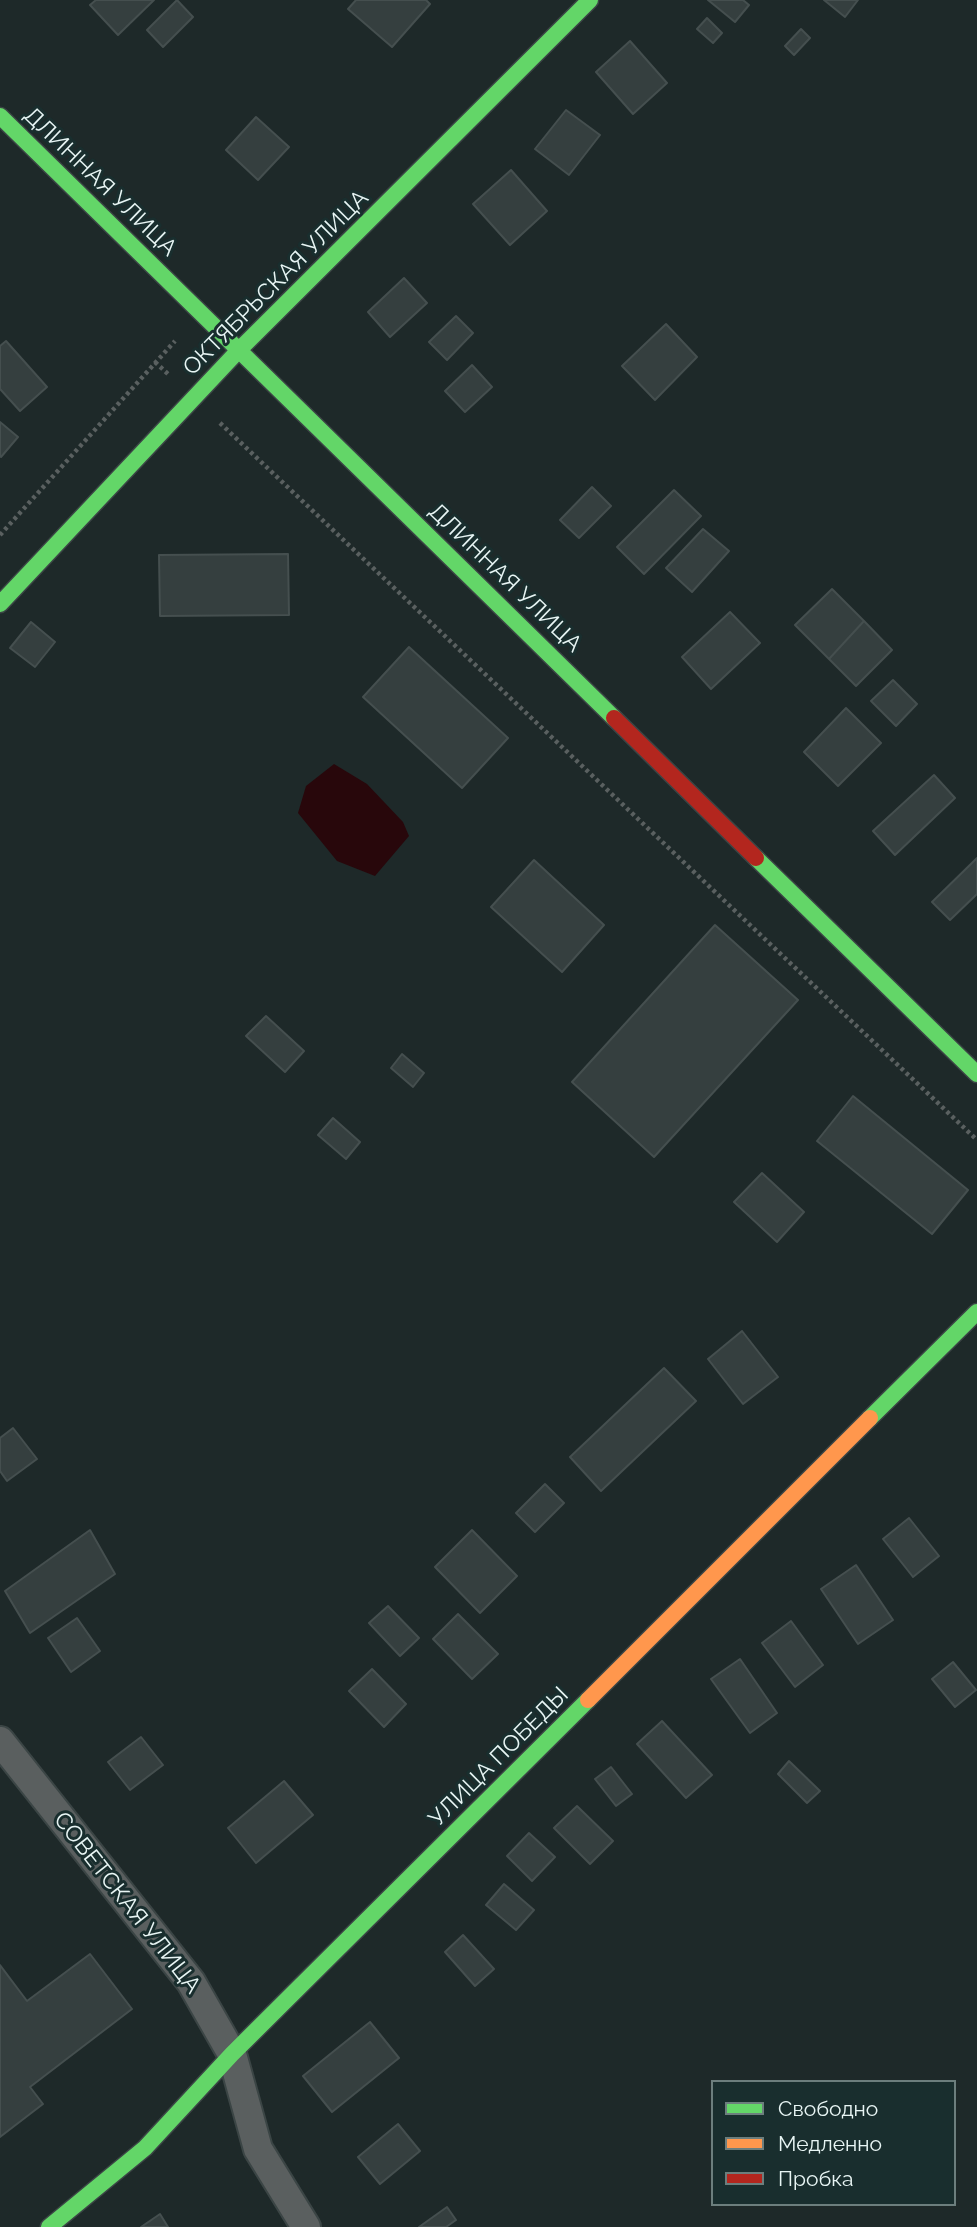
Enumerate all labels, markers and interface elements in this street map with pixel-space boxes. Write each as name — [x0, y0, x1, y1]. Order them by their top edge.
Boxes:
street label: ДЛИННАЯ УЛИЦА — [18, 102, 182, 262]
street label: ОКТЯБРЬСКАЯ УЛИЦА — [178, 185, 374, 381]
street label: ДЛИННАЯ УЛИЦА — [423, 498, 587, 658]
street label: УЛИЦА ПОБЕДЫ — [423, 1681, 575, 1833]
street label: СОВЕТСКАЯ УЛИЦА — [48, 1807, 206, 1999]
legend — [711, 2080, 956, 2206]
text: Свободно — [778, 2096, 878, 2121]
text: Медленно — [778, 2131, 882, 2156]
text: Пробка — [778, 2166, 854, 2191]

